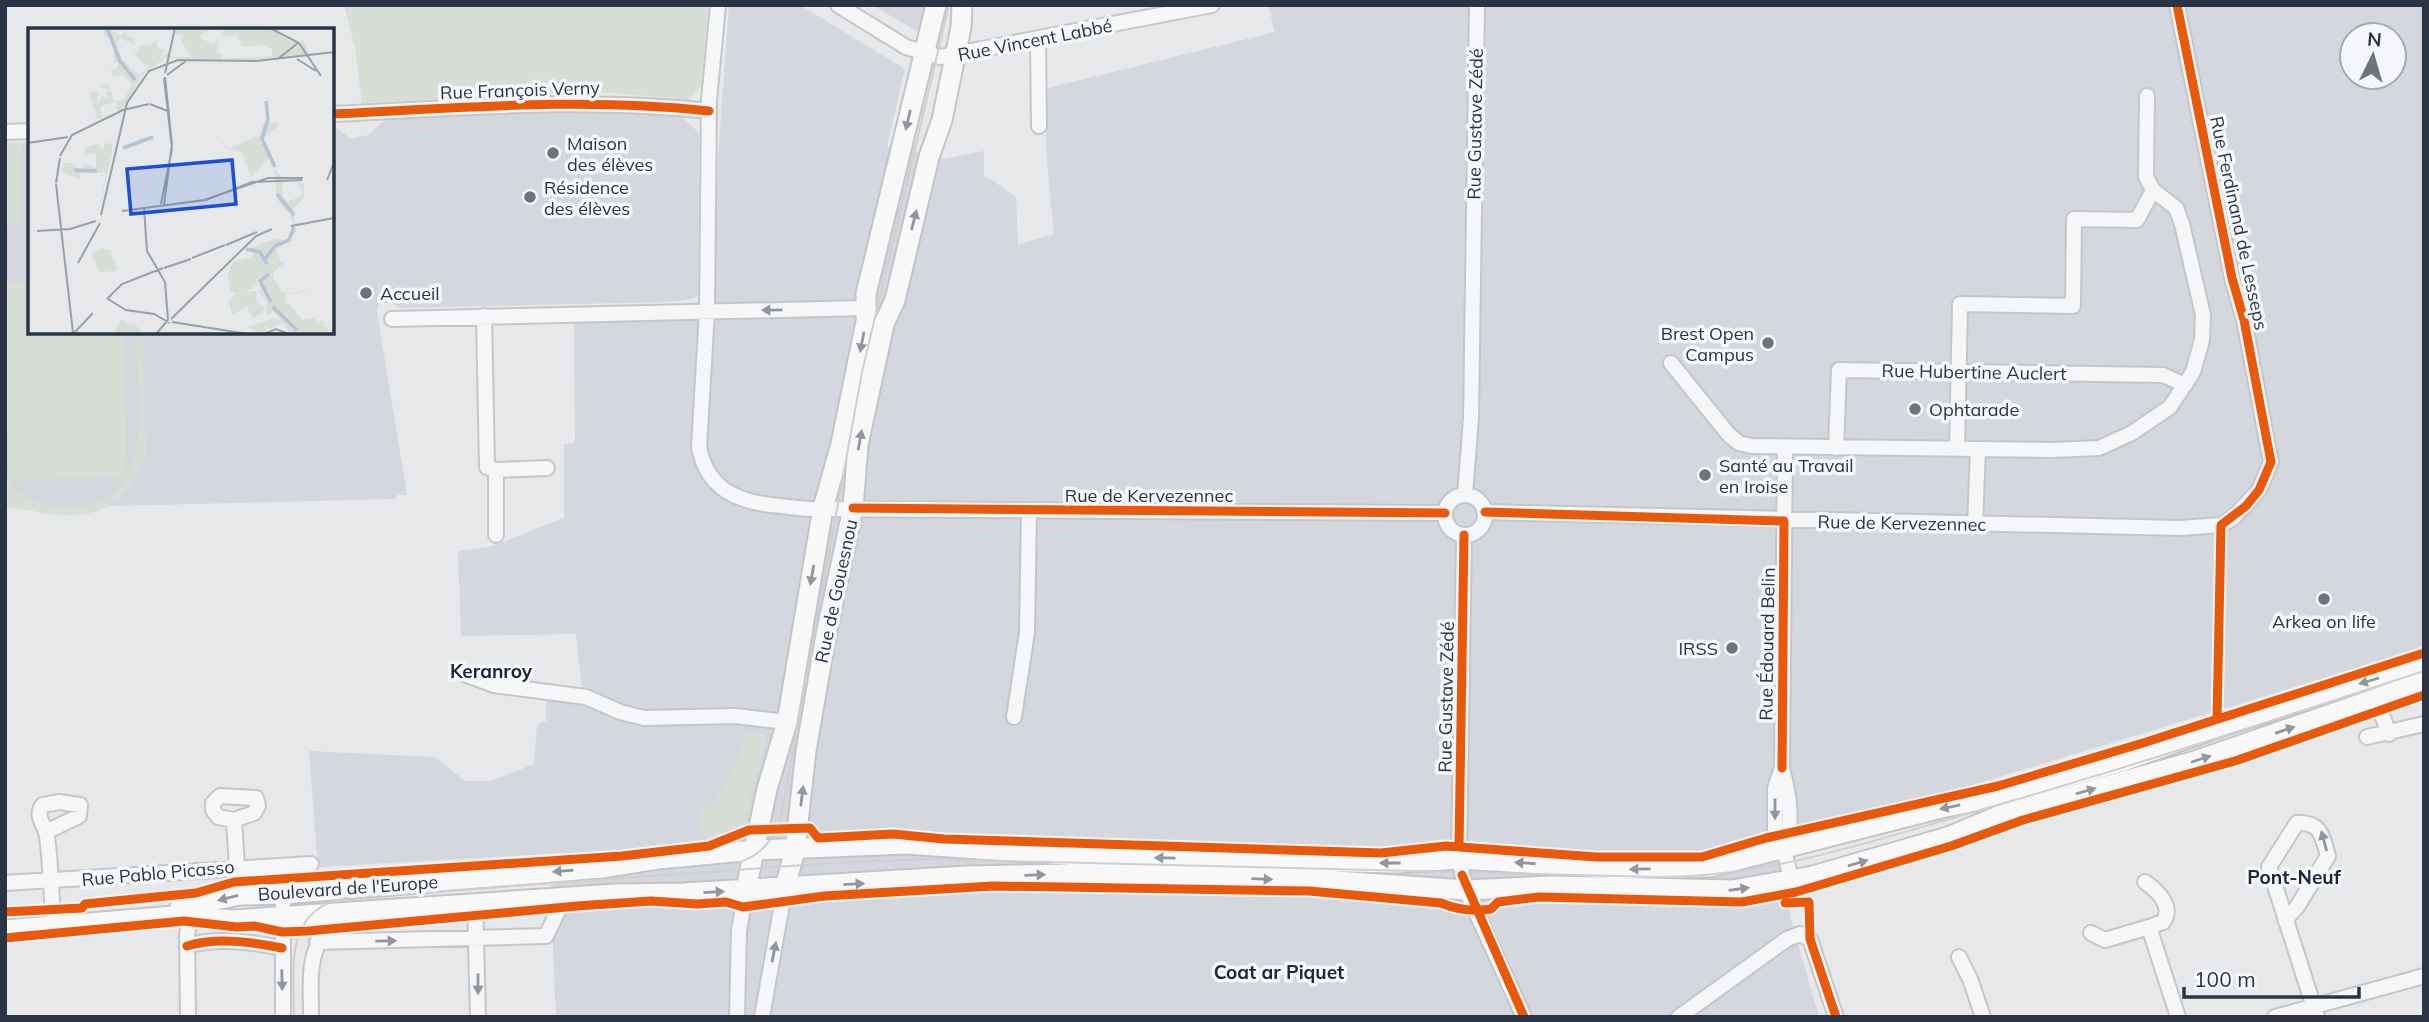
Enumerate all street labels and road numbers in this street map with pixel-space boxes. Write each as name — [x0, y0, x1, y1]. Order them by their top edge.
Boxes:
street label: Rue Vincent Labbé — [956, 14, 1114, 66]
street label: Rue Gustave Zédé — [1462, 48, 1488, 200]
street label: Rue François Verny — [440, 76, 601, 104]
street label: Rue Ferdinand de Lesseps — [2205, 114, 2273, 332]
street label: Rue Hubertine Auclert — [1881, 359, 2067, 385]
street label: Rue de Kervezennec — [1065, 484, 1233, 507]
street label: Rue de Kervezennec — [1817, 510, 1987, 536]
street label: Rue de Gouesnou — [810, 517, 862, 665]
street label: Rue Édouard Belin — [1754, 567, 1780, 721]
street label: Rue Gustave Zédé — [1433, 621, 1459, 773]
street label: Rue Pablo Picasso — [81, 855, 235, 891]
street label: Boulevard de l'Europe — [257, 870, 439, 906]

